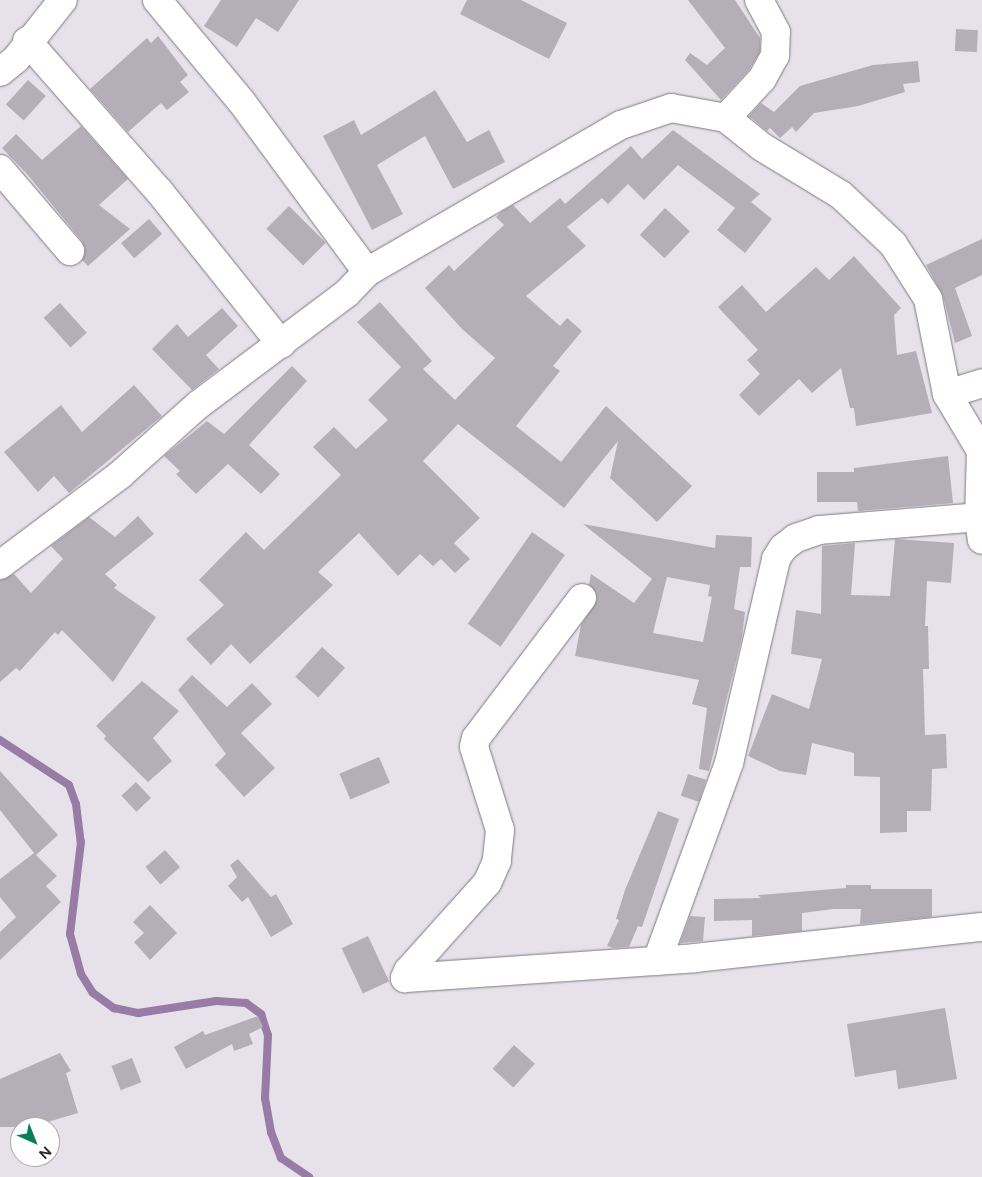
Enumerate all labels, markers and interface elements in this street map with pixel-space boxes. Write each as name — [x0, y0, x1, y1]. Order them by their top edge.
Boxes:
north arrow — [10, 1117, 60, 1167]
text: N — [35, 1143, 55, 1162]

